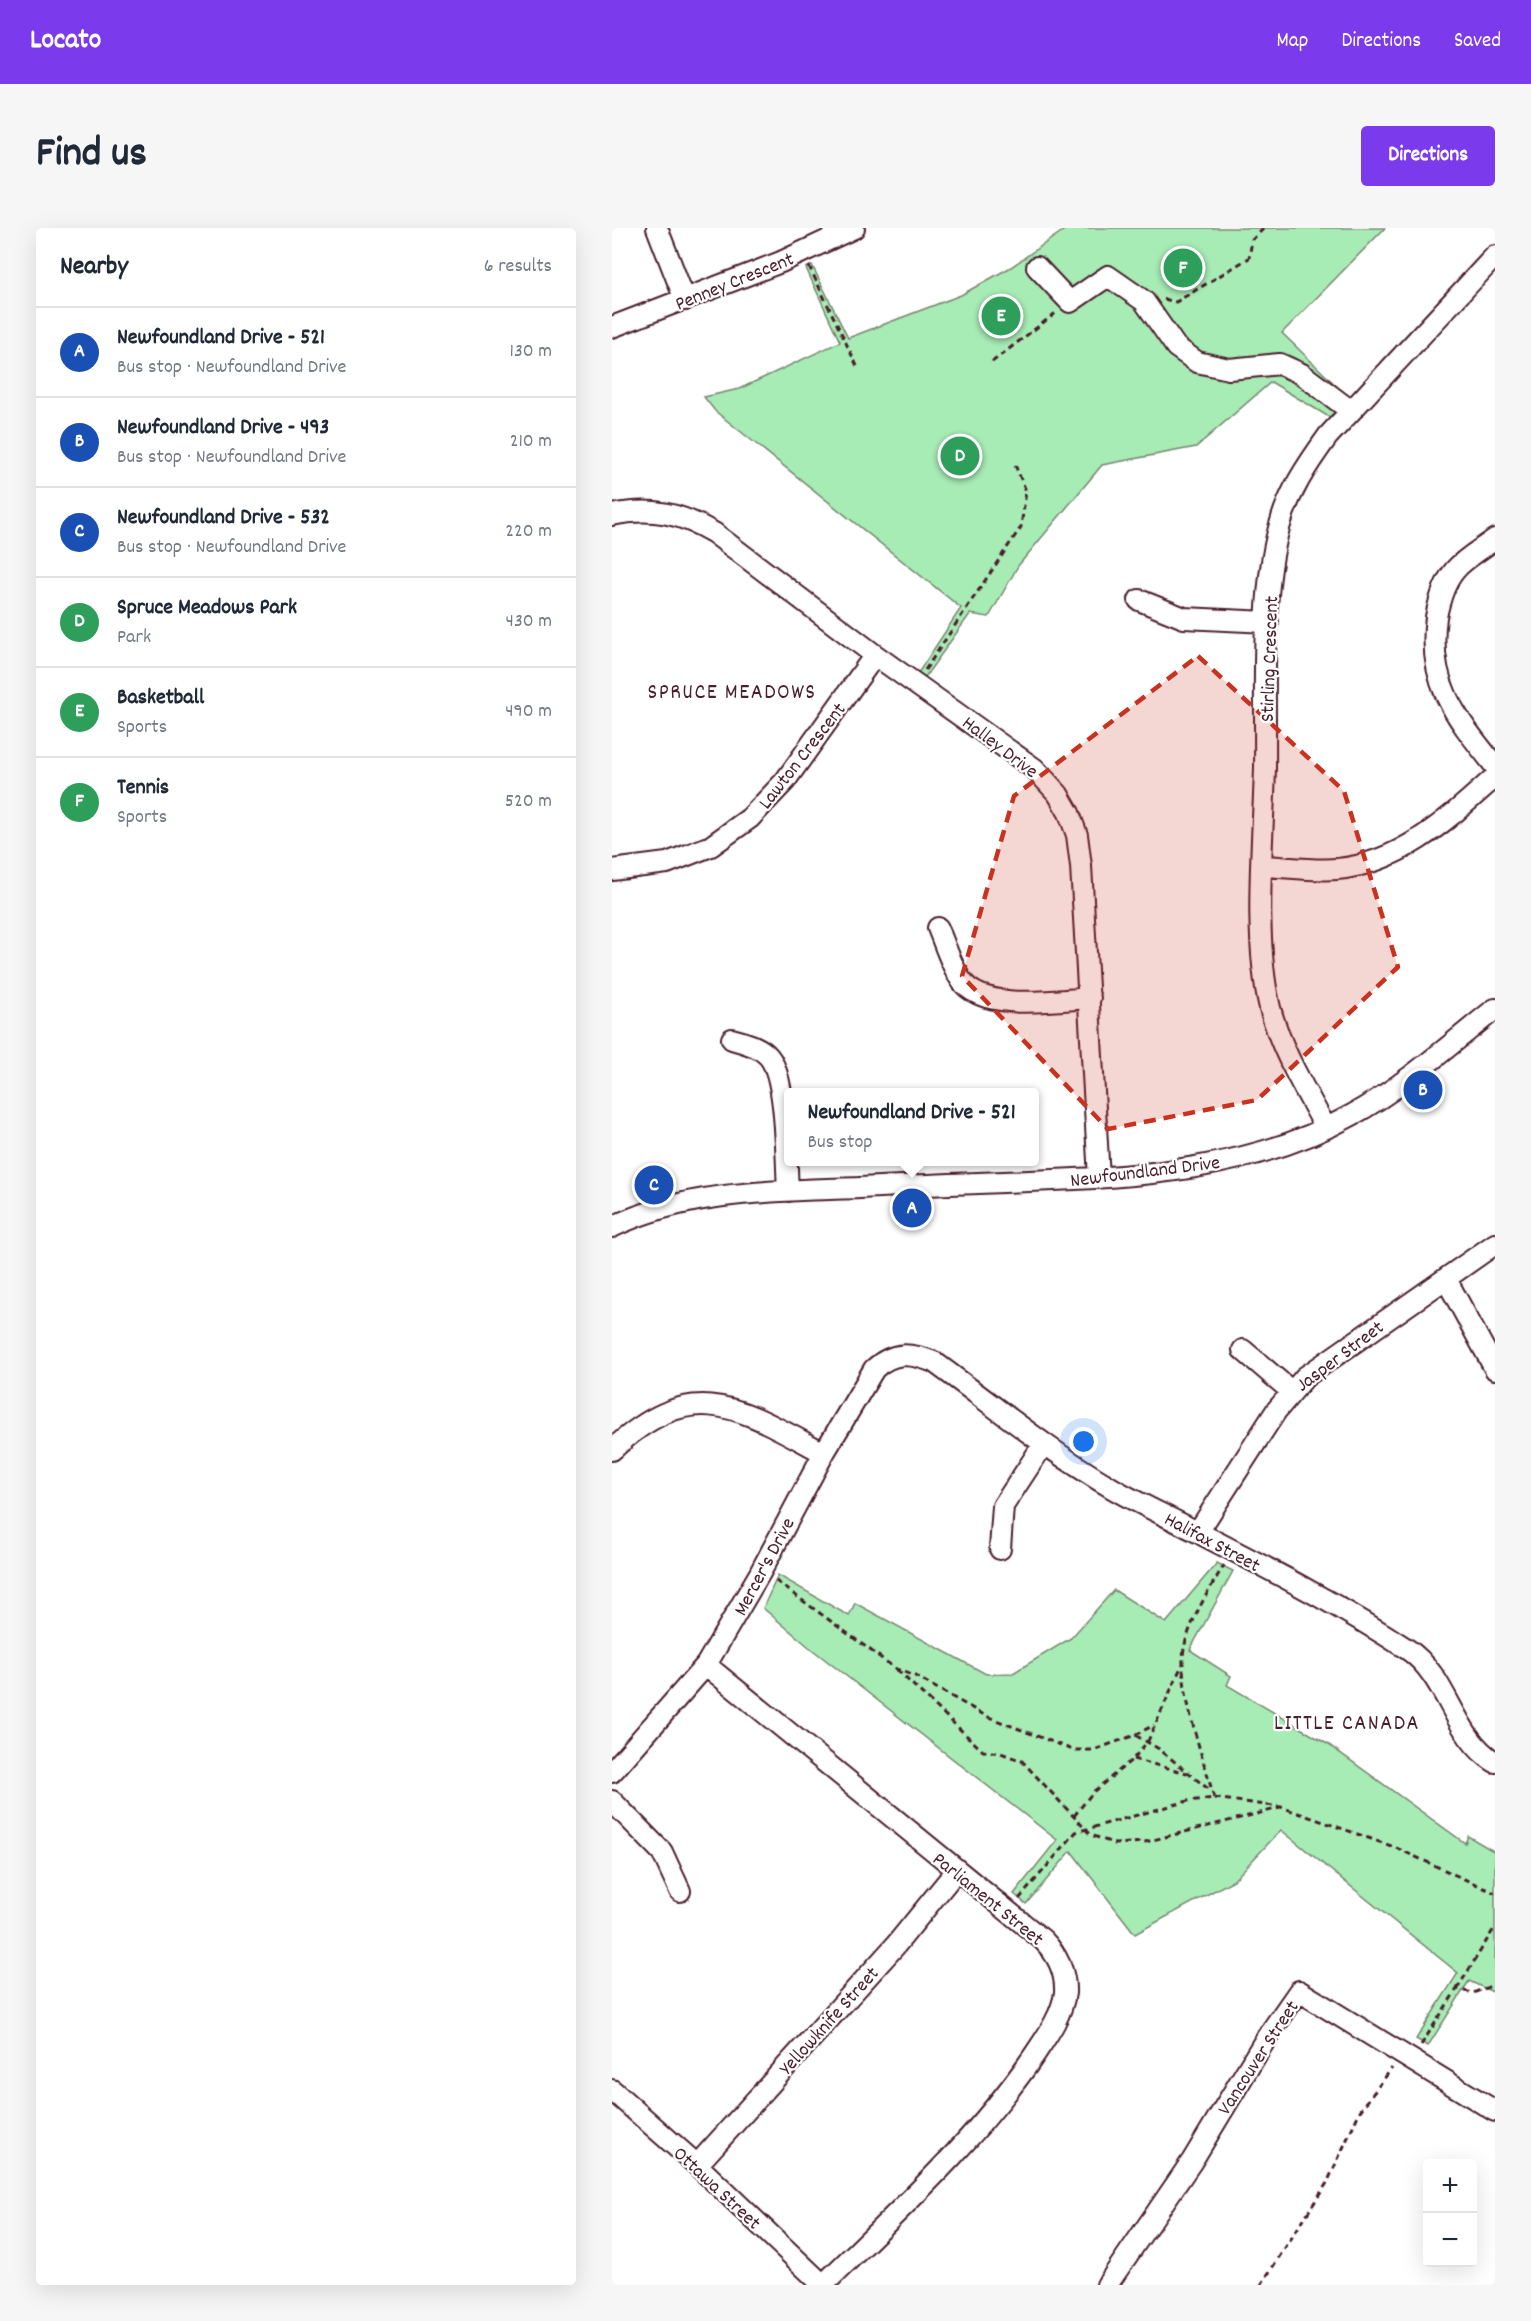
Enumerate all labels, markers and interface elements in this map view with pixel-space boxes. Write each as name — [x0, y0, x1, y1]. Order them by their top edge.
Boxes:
text: Locato — [30, 22, 101, 62]
text: Map — [1277, 27, 1308, 57]
text: Directions — [1341, 27, 1421, 57]
text: Saved — [1454, 27, 1501, 57]
text: Find us — [36, 126, 147, 186]
button: Directions — [1361, 126, 1495, 186]
street label: Penney Crescent — [672, 246, 799, 319]
pin: F — [1164, 246, 1202, 291]
text: Nearby — [60, 249, 128, 286]
text: 6 results — [484, 253, 552, 281]
pin: E — [982, 294, 1020, 338]
text: Newfoundland Drive - 521 — [117, 323, 325, 354]
text: A — [74, 338, 85, 366]
text: 130 m — [510, 338, 552, 366]
text: Bus stop · Newfoundland Drive — [117, 354, 346, 382]
text: Newfoundland Drive - 493 — [117, 413, 329, 444]
text: B — [75, 428, 84, 456]
text: 210 m — [510, 428, 552, 456]
pin: D — [940, 434, 980, 478]
text: Bus stop · Newfoundland Drive — [117, 444, 346, 472]
text: Newfoundland Drive - 532 — [117, 503, 330, 534]
text: C — [75, 518, 84, 546]
text: 220 m — [505, 518, 552, 546]
text: Bus stop · Newfoundland Drive — [117, 534, 346, 562]
text: Spruce Meadows Park — [117, 593, 297, 624]
street label: Stirling Crescent — [1255, 596, 1287, 723]
text: D — [74, 608, 85, 636]
text: 430 m — [506, 608, 552, 636]
text: Park — [117, 624, 151, 652]
district label: SPRUCE MEADOWS — [647, 678, 817, 709]
text: Basketball — [117, 683, 204, 714]
text: E — [75, 698, 84, 726]
text: 490 m — [505, 698, 552, 726]
street label: Lawton Crescent — [753, 698, 854, 816]
street label: Halley Drive — [955, 710, 1043, 787]
text: Sports — [117, 714, 167, 742]
text: Tennis — [117, 773, 169, 804]
text: F — [75, 788, 84, 816]
text: 520 m — [505, 788, 552, 816]
text: Sports — [117, 804, 167, 832]
pin: B — [1404, 1068, 1442, 1112]
popup — [784, 1088, 1039, 1166]
text: Newfoundland Drive - 521 — [808, 1098, 1015, 1129]
text: Bus stop — [808, 1129, 873, 1157]
street label: Newfoundland Drive — [1069, 1150, 1222, 1196]
pin: C — [634, 1162, 674, 1208]
pin: A — [892, 1186, 932, 1230]
street label: Jasper Street — [1291, 1315, 1391, 1400]
your location — [1069, 1427, 1098, 1456]
street label: Halifax Street — [1159, 1507, 1265, 1581]
street label: Mercer's Drive — [728, 1513, 803, 1622]
district label: LITTLE CANADA — [1274, 1709, 1420, 1740]
street label: Parliament Street — [925, 1847, 1049, 1954]
street label: Yellowknife Street — [774, 1962, 887, 2082]
street label: Vancouver Street — [1212, 1996, 1307, 2121]
street label: Ottawa Street — [666, 2141, 766, 2237]
map controls — [1423, 2159, 1477, 2267]
button: + — [1423, 2159, 1477, 2213]
button: − — [1423, 2213, 1477, 2267]

